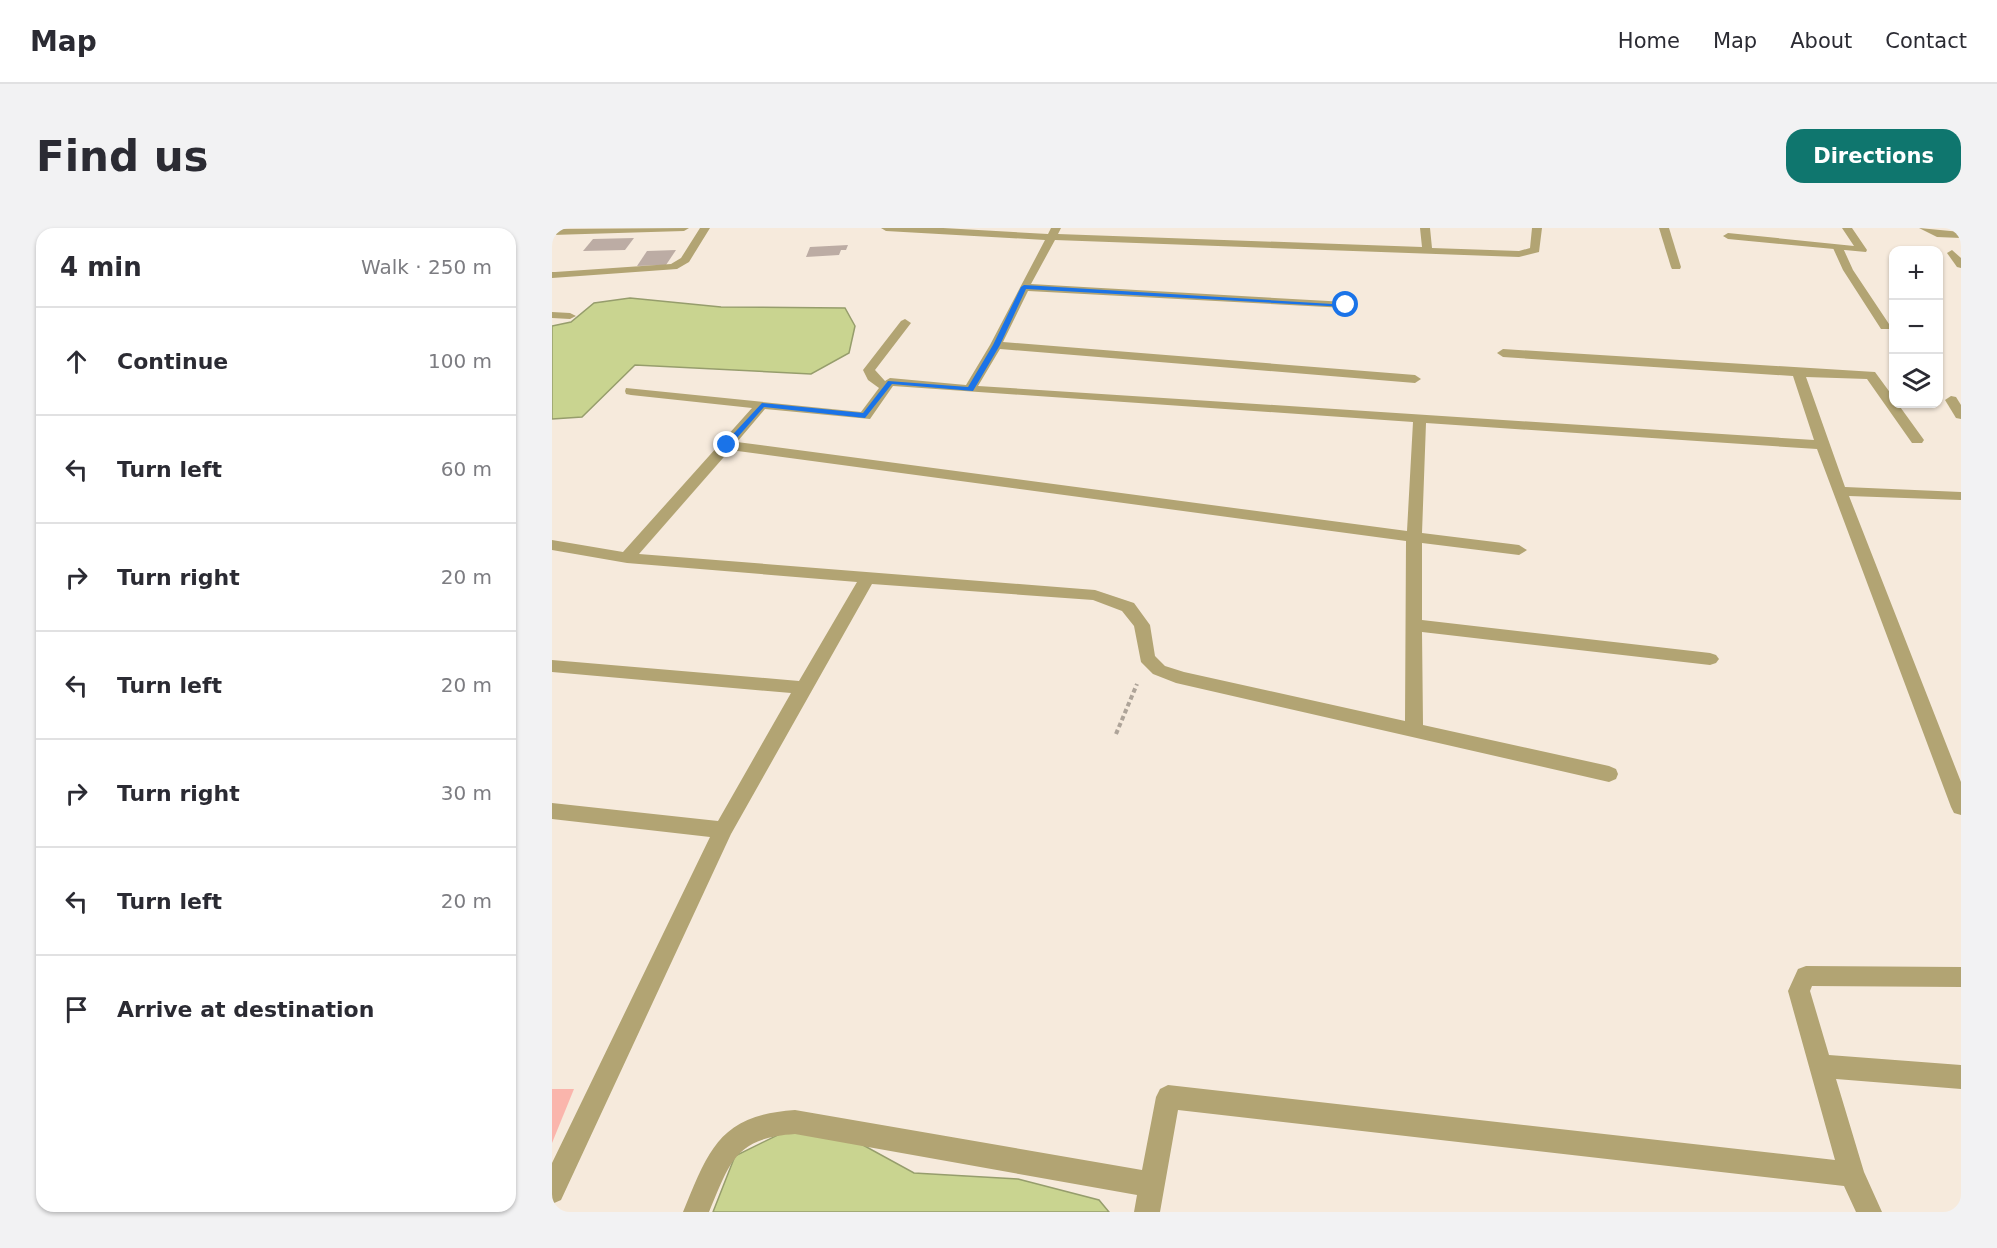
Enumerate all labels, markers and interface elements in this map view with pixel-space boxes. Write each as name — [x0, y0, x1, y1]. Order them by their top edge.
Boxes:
text: Map — [30, 25, 97, 58]
text: Home — [1618, 29, 1680, 53]
text: Map — [1713, 29, 1757, 53]
text: About — [1790, 29, 1852, 53]
text: Contact — [1885, 29, 1967, 53]
button: Directions — [1786, 129, 1961, 183]
text: Find us — [36, 132, 209, 181]
map controls — [1889, 246, 1943, 408]
button: + — [1889, 246, 1943, 300]
text: 4 min — [60, 252, 142, 282]
text: Walk · 250 m — [361, 255, 492, 279]
route start — [1332, 291, 1358, 317]
button: − — [1889, 300, 1943, 354]
icon: ahead — [60, 345, 93, 378]
text: Continue — [117, 349, 228, 374]
text: 100 m — [428, 349, 492, 373]
button: layers — [1889, 354, 1943, 408]
route end — [713, 431, 739, 457]
icon: left — [60, 453, 93, 486]
text: Turn left — [117, 457, 222, 482]
text: 60 m — [441, 457, 492, 481]
icon: right — [60, 561, 93, 594]
text: Turn right — [117, 565, 240, 590]
text: 20 m — [441, 565, 492, 589]
icon: left — [60, 669, 93, 702]
text: Turn left — [117, 673, 222, 698]
text: 20 m — [441, 673, 492, 697]
icon: right — [60, 777, 93, 810]
text: Turn right — [117, 781, 240, 806]
text: 30 m — [441, 781, 492, 805]
icon: left — [60, 885, 93, 918]
text: Turn left — [117, 889, 222, 914]
text: 20 m — [441, 889, 492, 913]
icon: arrive — [60, 993, 93, 1026]
text: Arrive at destination — [117, 997, 374, 1022]

